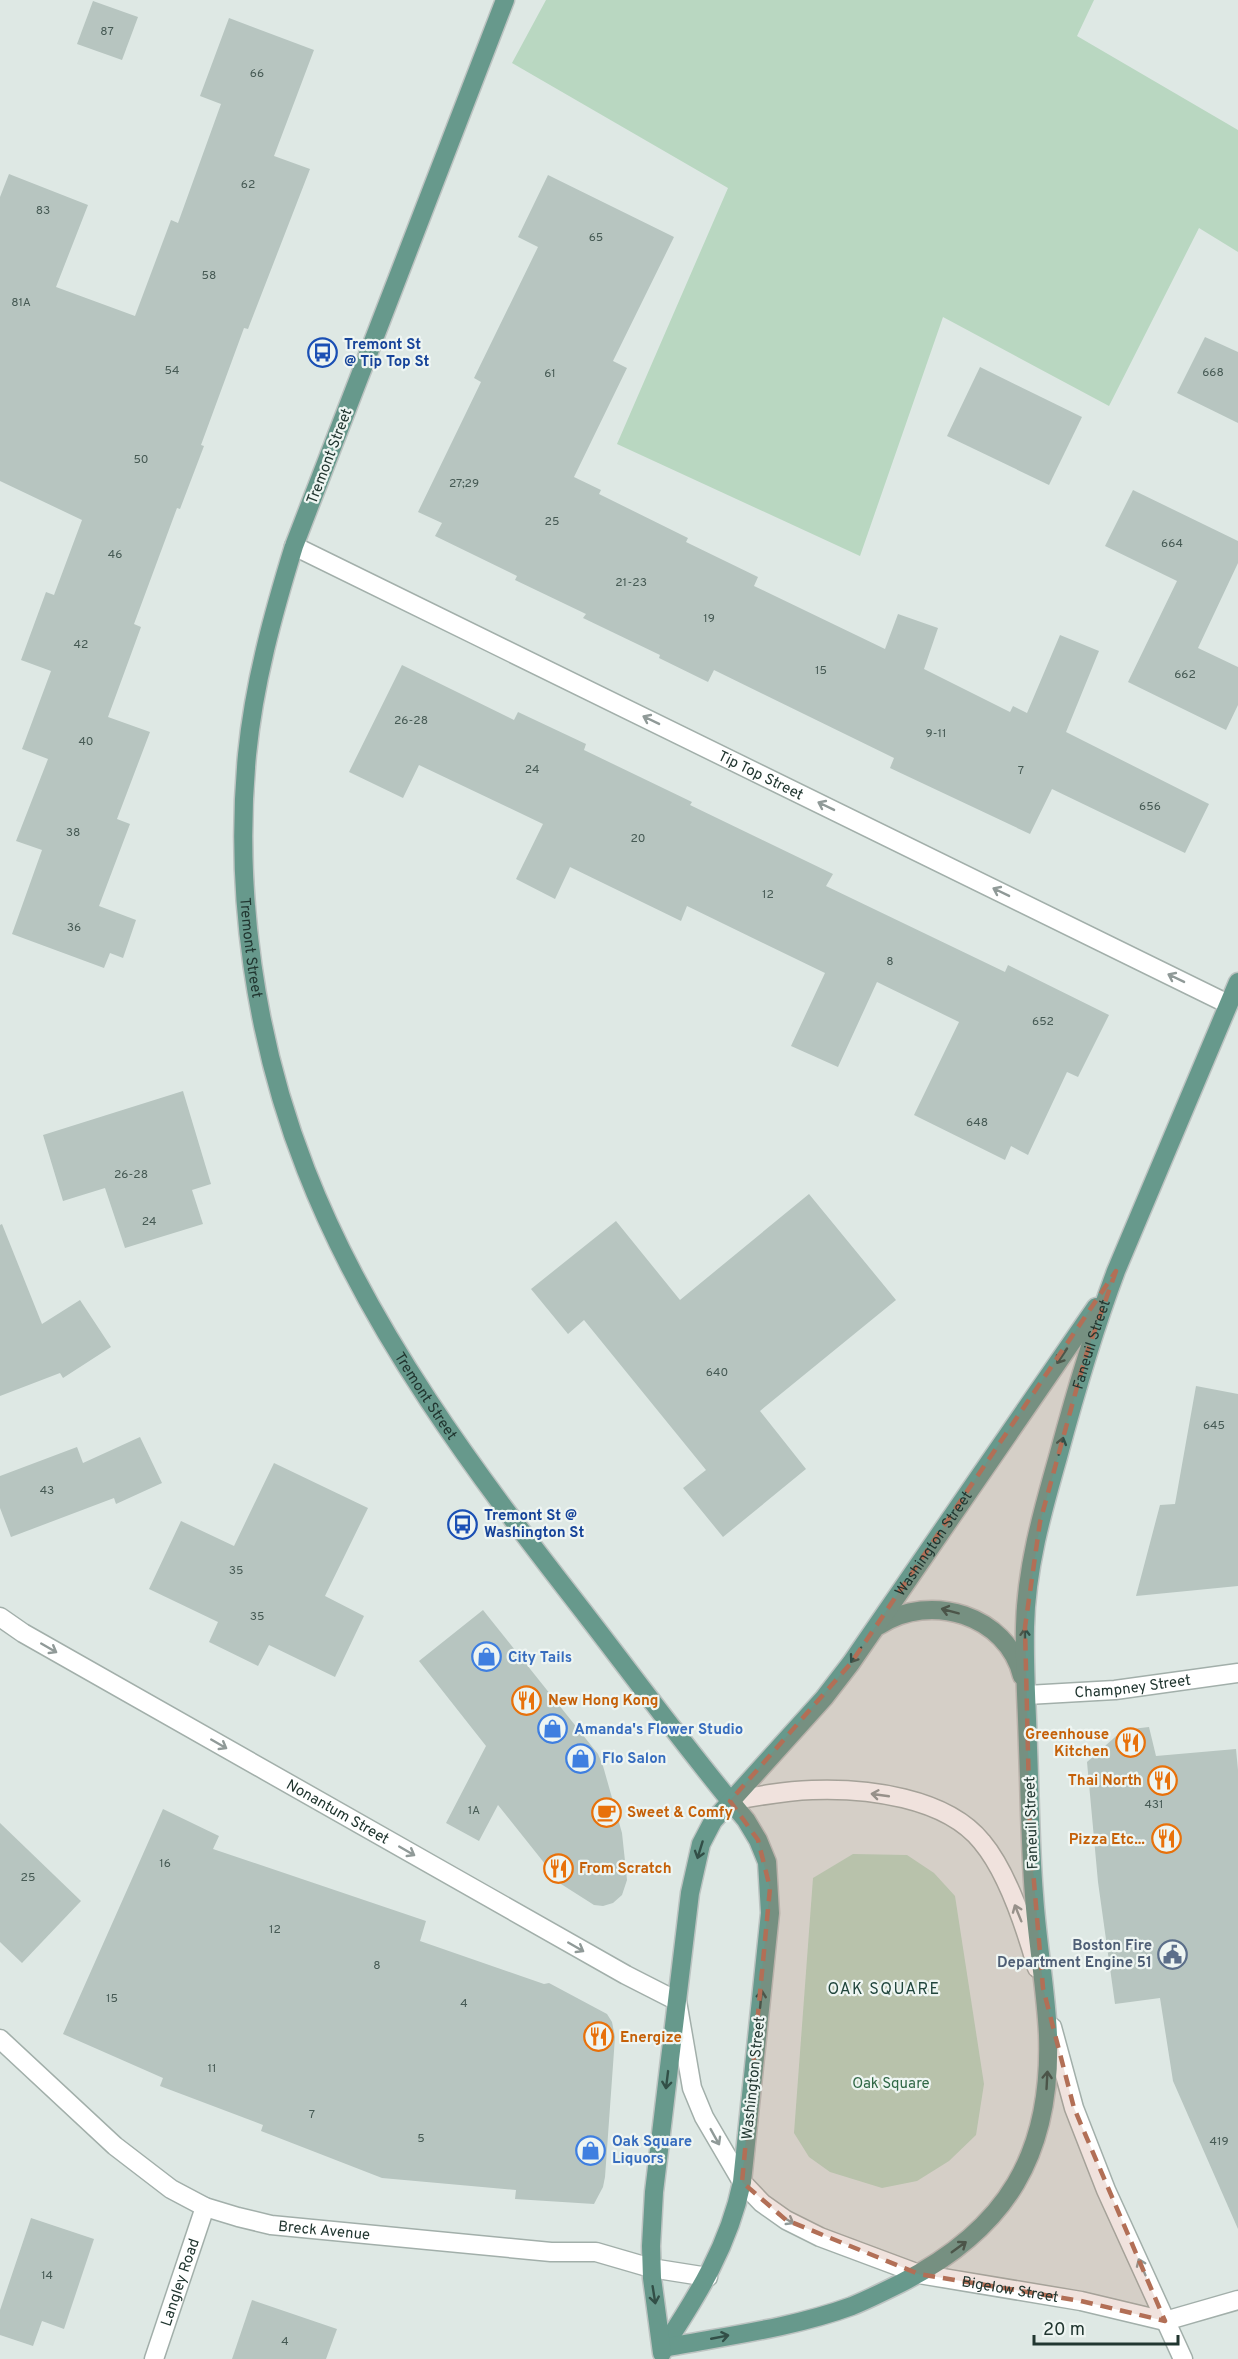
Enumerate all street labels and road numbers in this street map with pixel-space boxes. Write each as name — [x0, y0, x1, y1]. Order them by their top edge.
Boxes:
street label: Tremont Street — [303, 406, 357, 507]
street label: Tip Top Street — [714, 747, 806, 805]
street label: Tremont Street — [234, 897, 266, 1000]
street label: Faneuil Street — [1069, 1297, 1116, 1392]
street label: Tremont Street — [389, 1349, 460, 1444]
street label: Washington Street — [892, 1488, 977, 1601]
street label: Champney Street — [1074, 1672, 1192, 1703]
street label: Nonantum Street — [282, 1776, 392, 1850]
street label: Faneuil Street — [1021, 1776, 1044, 1870]
street label: Washington Street — [739, 2016, 770, 2141]
street label: Breck Avenue — [277, 2218, 371, 2246]
street label: Langley Road — [158, 2236, 205, 2329]
street label: Bigelow Street — [960, 2273, 1060, 2308]

